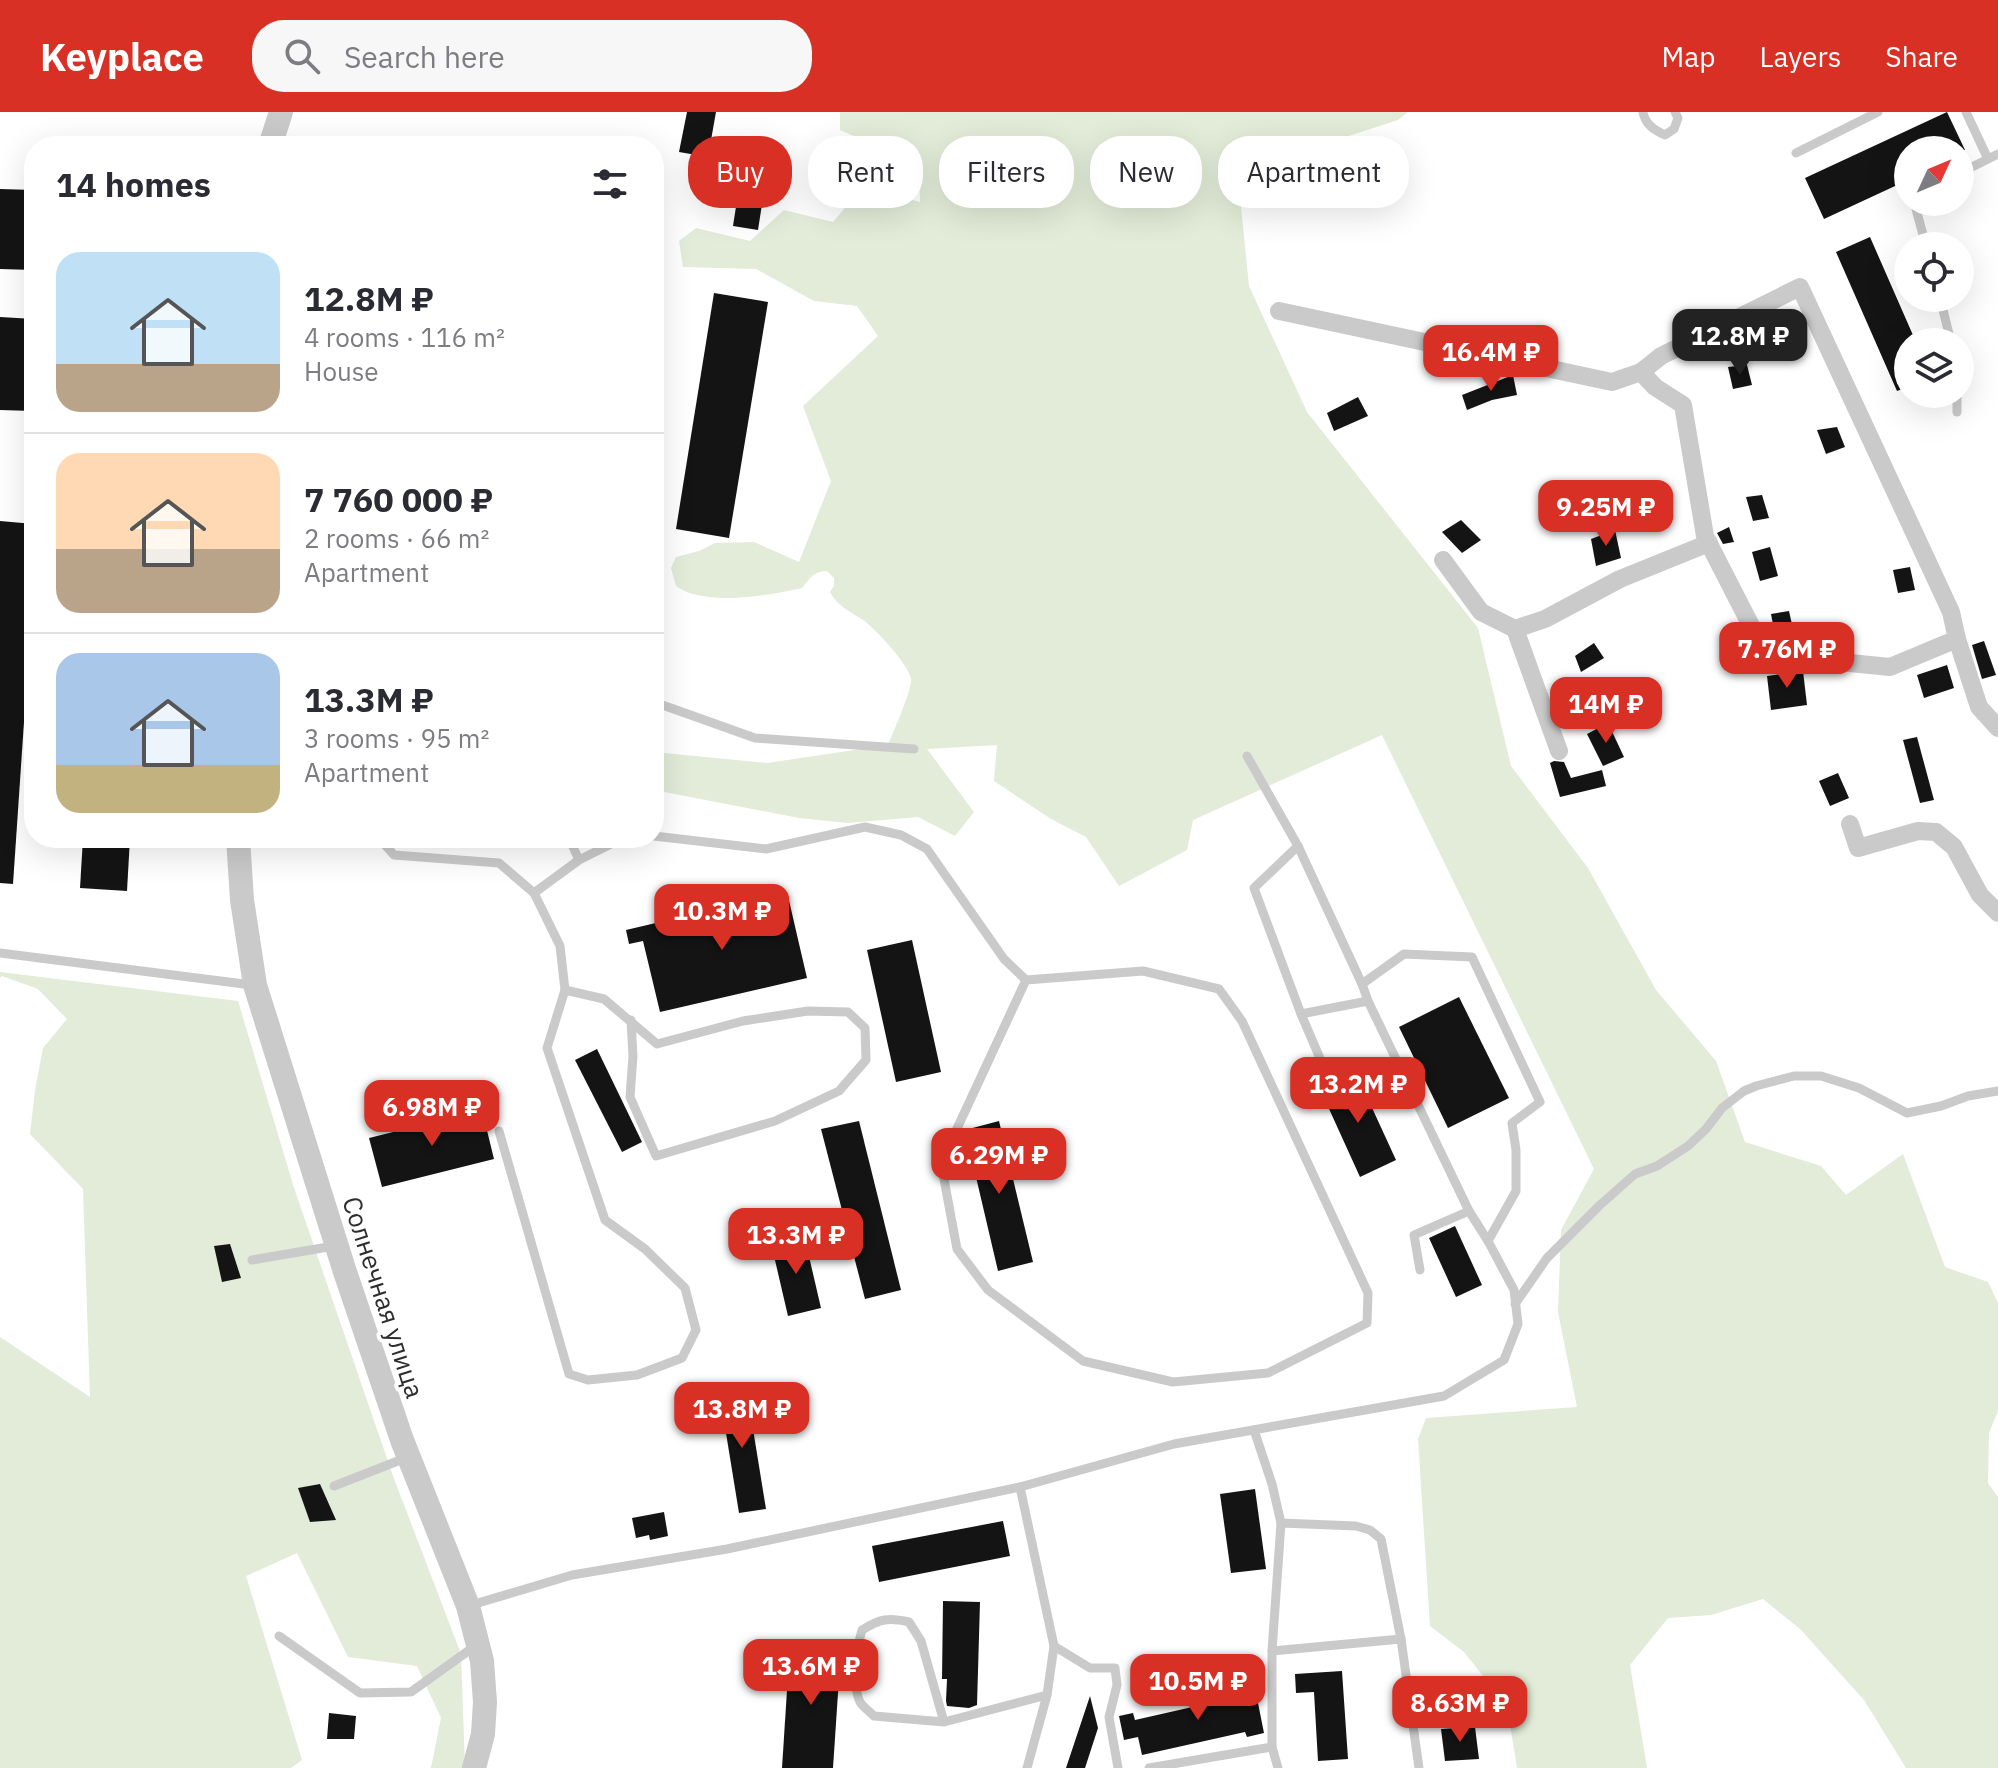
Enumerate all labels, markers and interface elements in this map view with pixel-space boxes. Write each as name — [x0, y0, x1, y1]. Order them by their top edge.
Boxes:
search box — [252, 20, 812, 92]
text: Keyplace — [40, 32, 204, 81]
icon: search — [280, 34, 324, 78]
text: Search here — [344, 37, 505, 76]
text: Map — [1661, 38, 1715, 75]
text: Layers — [1759, 38, 1841, 75]
text: Share — [1885, 38, 1958, 75]
chip: Buy — [688, 136, 792, 208]
chip: Rent — [808, 136, 923, 208]
chip: Filters — [939, 136, 1074, 208]
chip: New — [1090, 136, 1202, 208]
chip: Apartment — [1218, 136, 1409, 208]
north arrow — [1894, 136, 1974, 216]
map controls — [1894, 136, 1974, 408]
text: 14 homes — [56, 162, 211, 206]
icon: filters — [588, 162, 632, 206]
button: locate — [1894, 232, 1974, 312]
text: 12.8M ₽ — [304, 276, 434, 320]
icon: home — [120, 284, 216, 380]
pin: 12.8M ₽ — [1666, 309, 1814, 377]
text: 12.8M ₽ — [1690, 318, 1790, 352]
text: 4 rooms · 116 m² — [304, 320, 505, 354]
pin: 16.4M ₽ — [1417, 325, 1565, 393]
button: layers — [1894, 328, 1974, 408]
text: 16.4M ₽ — [1441, 334, 1541, 368]
text: House — [304, 354, 379, 388]
text: 7 760 000 ₽ — [304, 477, 493, 521]
pin: 9.25M ₽ — [1532, 480, 1680, 548]
icon: home — [120, 485, 216, 581]
text: 9.25M ₽ — [1556, 489, 1656, 523]
text: 2 rooms · 66 m² — [304, 521, 489, 555]
text: Apartment — [304, 555, 429, 589]
pin: 7.76M ₽ — [1713, 622, 1861, 690]
text: 7.76M ₽ — [1737, 631, 1837, 665]
text: 13.3M ₽ — [304, 677, 434, 721]
pin: 14M ₽ — [1550, 677, 1662, 745]
icon: home — [120, 685, 216, 781]
text: 14M ₽ — [1568, 686, 1644, 720]
text: 3 rooms · 95 m² — [304, 721, 489, 755]
text: Apartment — [304, 755, 429, 789]
pin: 10.3M ₽ — [648, 884, 796, 952]
text: 10.3M ₽ — [672, 893, 772, 927]
pin: 13.2M ₽ — [1284, 1057, 1432, 1125]
text: 13.2M ₽ — [1308, 1066, 1408, 1100]
pin: 6.98M ₽ — [358, 1080, 506, 1148]
text: 6.98M ₽ — [382, 1089, 482, 1123]
pin: 6.29M ₽ — [925, 1128, 1073, 1196]
text: 6.29M ₽ — [949, 1137, 1049, 1171]
street label: Солнечная улица — [335, 1192, 433, 1402]
pin: 13.3M ₽ — [722, 1208, 870, 1276]
text: 13.3M ₽ — [746, 1217, 846, 1251]
pin: 13.8M ₽ — [668, 1382, 816, 1450]
text: 13.8M ₽ — [692, 1391, 792, 1425]
pin: 13.6M ₽ — [737, 1639, 885, 1707]
text: 13.6M ₽ — [761, 1648, 861, 1682]
pin: 10.5M ₽ — [1124, 1654, 1272, 1722]
text: 10.5M ₽ — [1148, 1663, 1248, 1697]
pin: 8.63M ₽ — [1386, 1676, 1534, 1744]
text: 8.63M ₽ — [1410, 1685, 1510, 1719]

